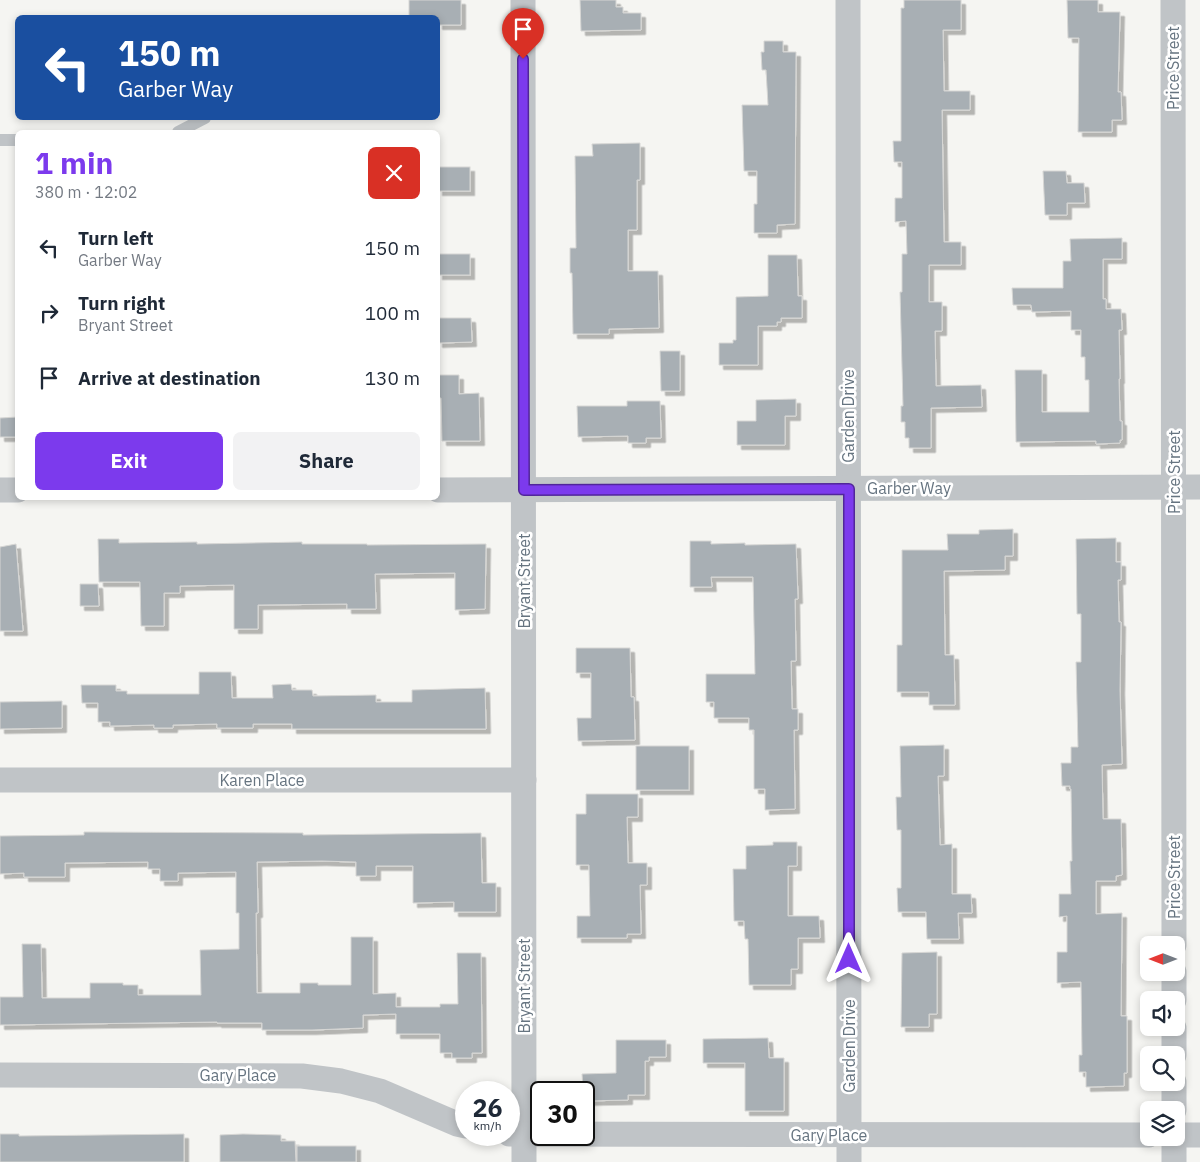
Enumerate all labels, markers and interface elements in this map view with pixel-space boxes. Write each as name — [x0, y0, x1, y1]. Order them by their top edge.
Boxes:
pin — [502, 8, 544, 59]
icon: arrive — [509, 15, 537, 43]
street label: Price Street — [1163, 26, 1183, 110]
text: 150 m — [118, 30, 221, 76]
icon: left — [35, 35, 100, 100]
text: Garber Way — [118, 74, 233, 103]
text: 1 min — [35, 143, 113, 182]
button: close — [368, 147, 420, 199]
text: 380 m · 12:02 — [35, 182, 137, 202]
text: Turn left — [78, 226, 154, 250]
icon: left — [35, 234, 63, 262]
text: 150 m — [365, 236, 420, 260]
text: Garber Way — [78, 250, 162, 270]
text: Turn right — [78, 291, 165, 315]
icon: right — [35, 299, 63, 327]
text: 100 m — [365, 301, 420, 325]
text: Bryant Street — [78, 315, 173, 335]
icon: arrive — [35, 364, 63, 392]
text: Arrive at destination — [78, 366, 261, 390]
text: 130 m — [365, 366, 420, 390]
street label: Garden Drive — [838, 369, 858, 463]
street label: Price Street — [1164, 430, 1184, 514]
button: Exit — [35, 432, 223, 490]
button: Share — [233, 432, 420, 490]
street label: Garber Way — [867, 478, 951, 498]
street label: Bryant Street — [514, 533, 534, 629]
street label: Karen Place — [219, 770, 305, 790]
street label: Price Street — [1164, 835, 1184, 919]
position arrow — [822, 932, 874, 984]
north arrow — [1140, 936, 1185, 981]
map controls — [1140, 936, 1185, 1146]
street label: Bryant Street — [514, 938, 534, 1034]
button: sound — [1140, 991, 1185, 1036]
street label: Garden Drive — [839, 999, 859, 1093]
button: search — [1140, 1046, 1185, 1091]
street label: Gary Place — [200, 1065, 277, 1085]
speed limit sign: 30 — [530, 1081, 595, 1146]
text: 26 — [472, 1091, 503, 1124]
button: layers — [1140, 1101, 1185, 1146]
text: km/h — [473, 1118, 502, 1133]
street label: Gary Place — [791, 1125, 868, 1145]

